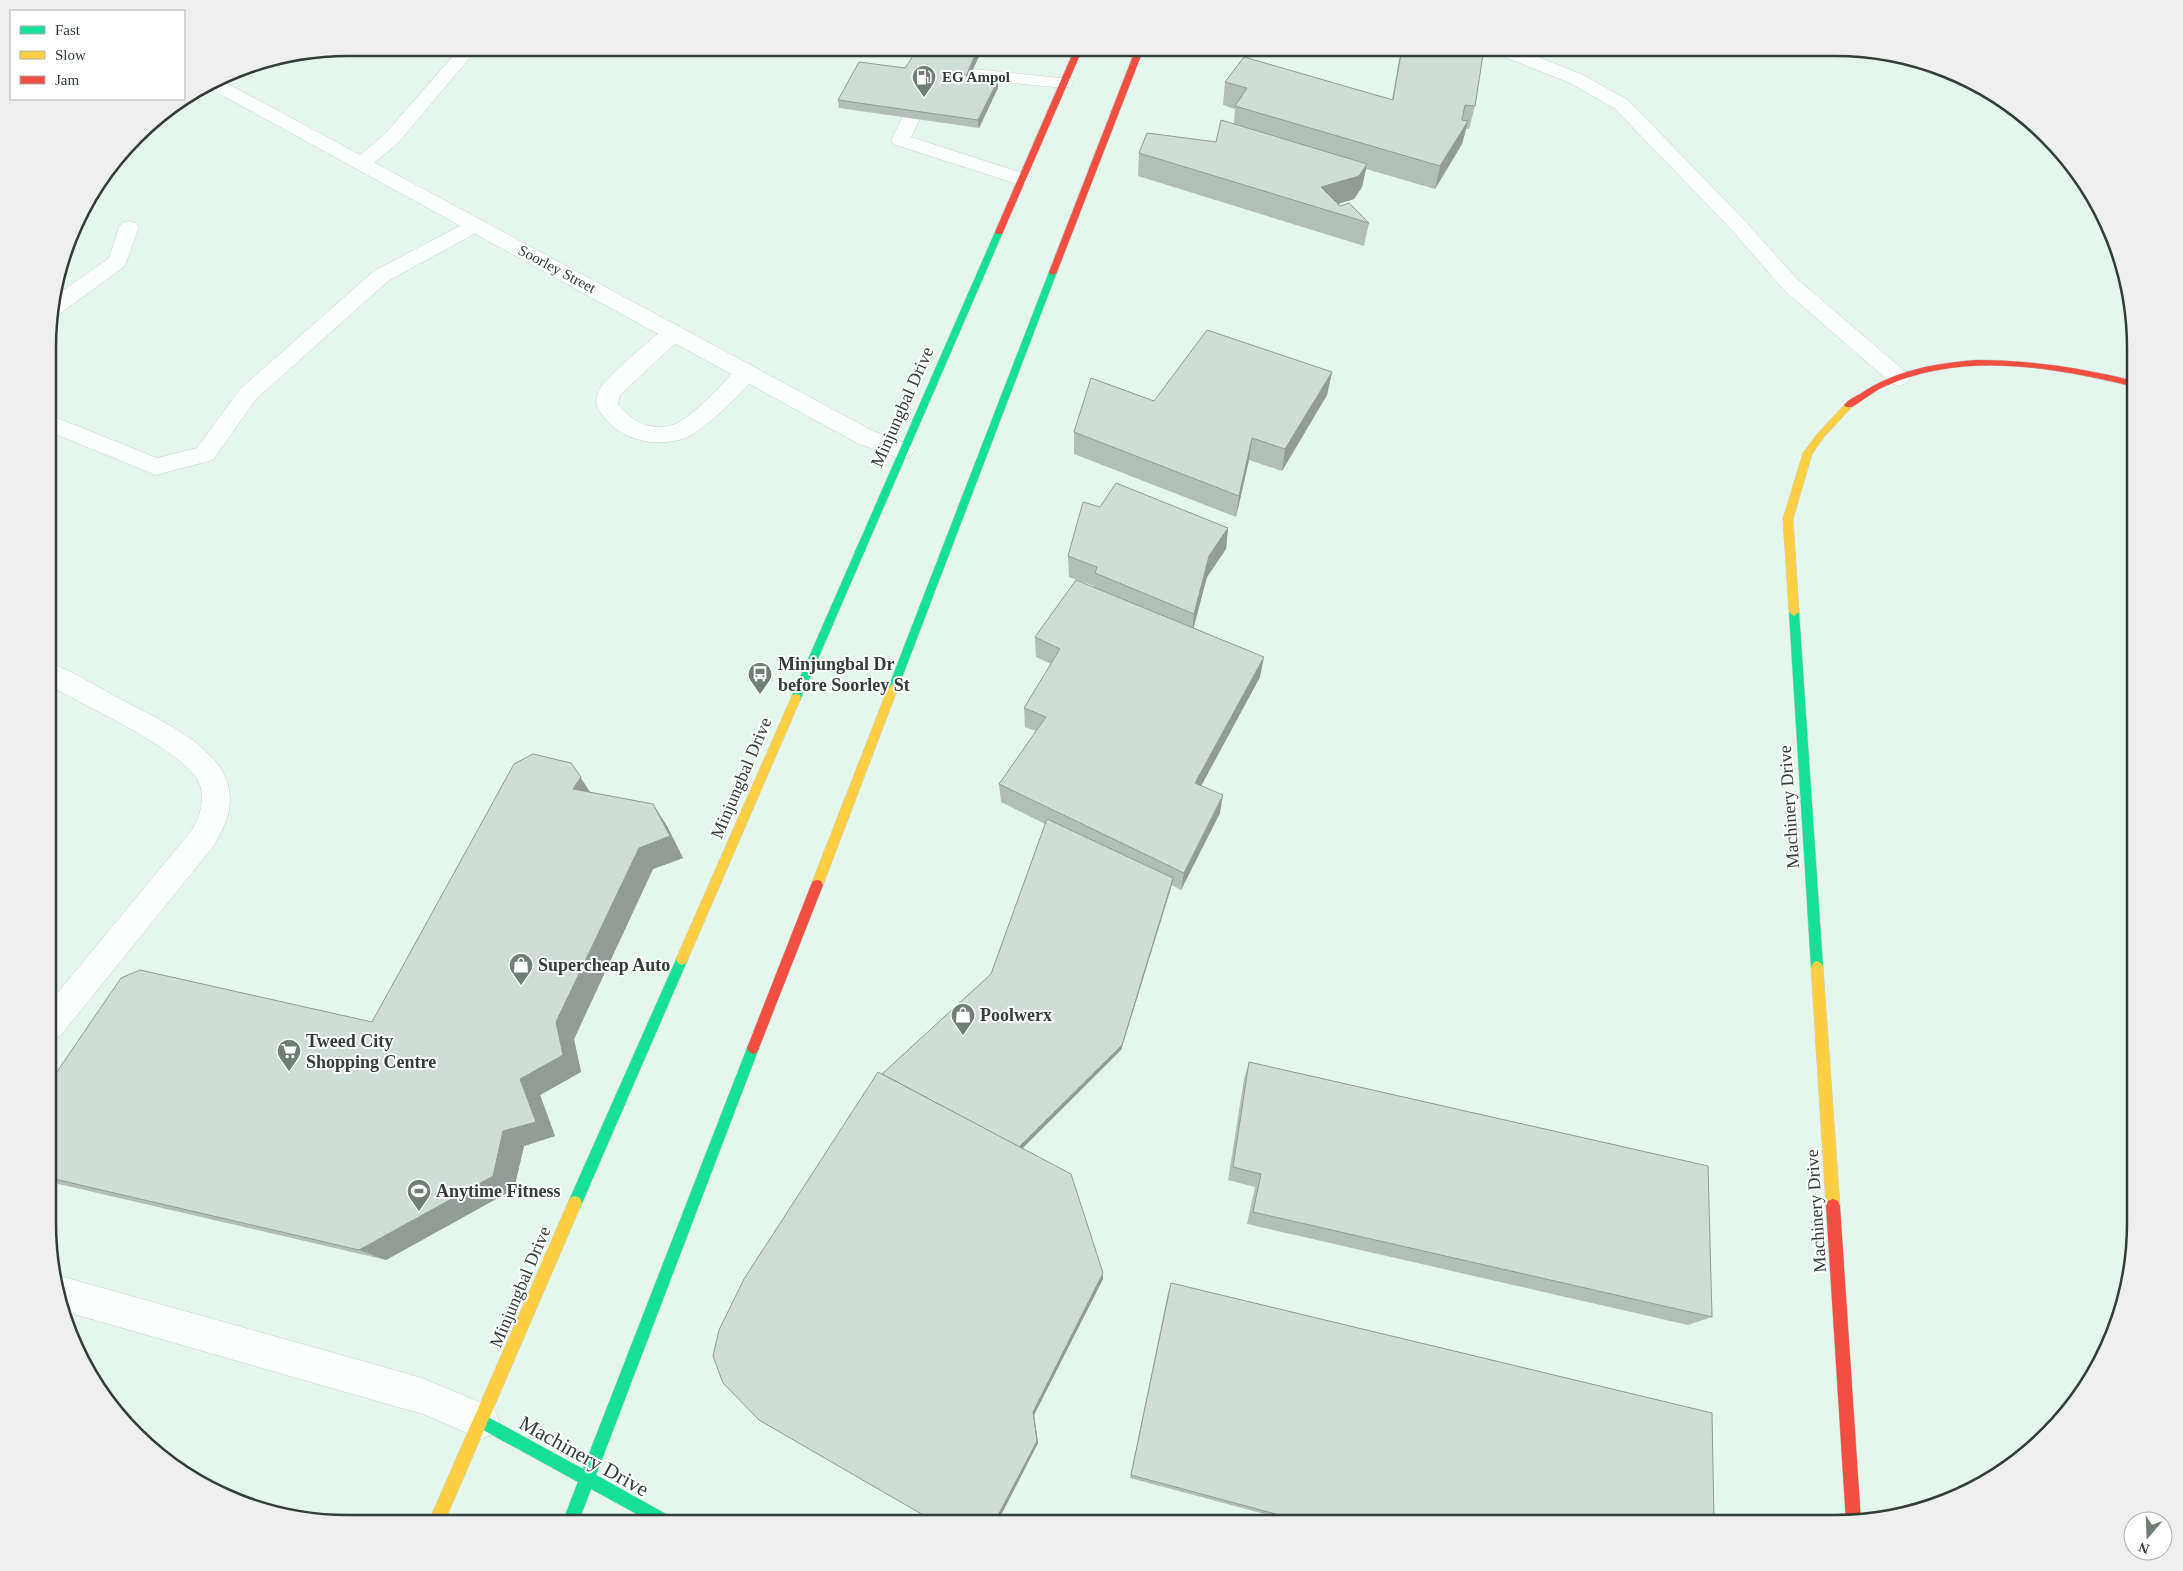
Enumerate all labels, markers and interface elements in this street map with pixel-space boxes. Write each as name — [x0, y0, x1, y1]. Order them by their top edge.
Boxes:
legend — [10, 10, 185, 100]
text: Fast — [55, 22, 81, 38]
text: Slow — [55, 47, 86, 63]
fuel station icon: EG Ampol — [911, 64, 937, 98]
place label: EG Ampol — [942, 69, 1010, 85]
text: Jam — [55, 72, 79, 88]
street label: Soorley Street — [516, 242, 599, 296]
street label: Minjungbal Drive — [867, 344, 937, 470]
place label: Minjungbal Dr before Soorley St — [778, 654, 910, 695]
bus stop icon: Minjungbal Dr before Soorley St — [747, 661, 773, 695]
street label: Minjungbal Drive — [706, 714, 776, 842]
street label: Machinery Drive — [1775, 745, 1803, 869]
shop icon: Supercheap Auto — [508, 952, 534, 986]
place label: Supercheap Auto — [538, 955, 670, 975]
shop icon: Poolwerx — [950, 1002, 976, 1036]
place label: Poolwerx — [980, 1005, 1052, 1025]
place label: Tweed City Shopping Centre — [306, 1031, 436, 1072]
supermarket icon: Tweed City Shopping Centre — [276, 1038, 302, 1072]
street label: Machinery Drive — [1802, 1149, 1830, 1273]
sports icon: Anytime Fitness — [406, 1178, 432, 1212]
place label: Anytime Fitness — [436, 1181, 561, 1201]
street label: Minjungbal Drive — [485, 1223, 555, 1351]
street label: Machinery Drive — [515, 1411, 653, 1501]
north arrow — [2123, 1511, 2173, 1561]
text: N — [2137, 1539, 2151, 1557]

